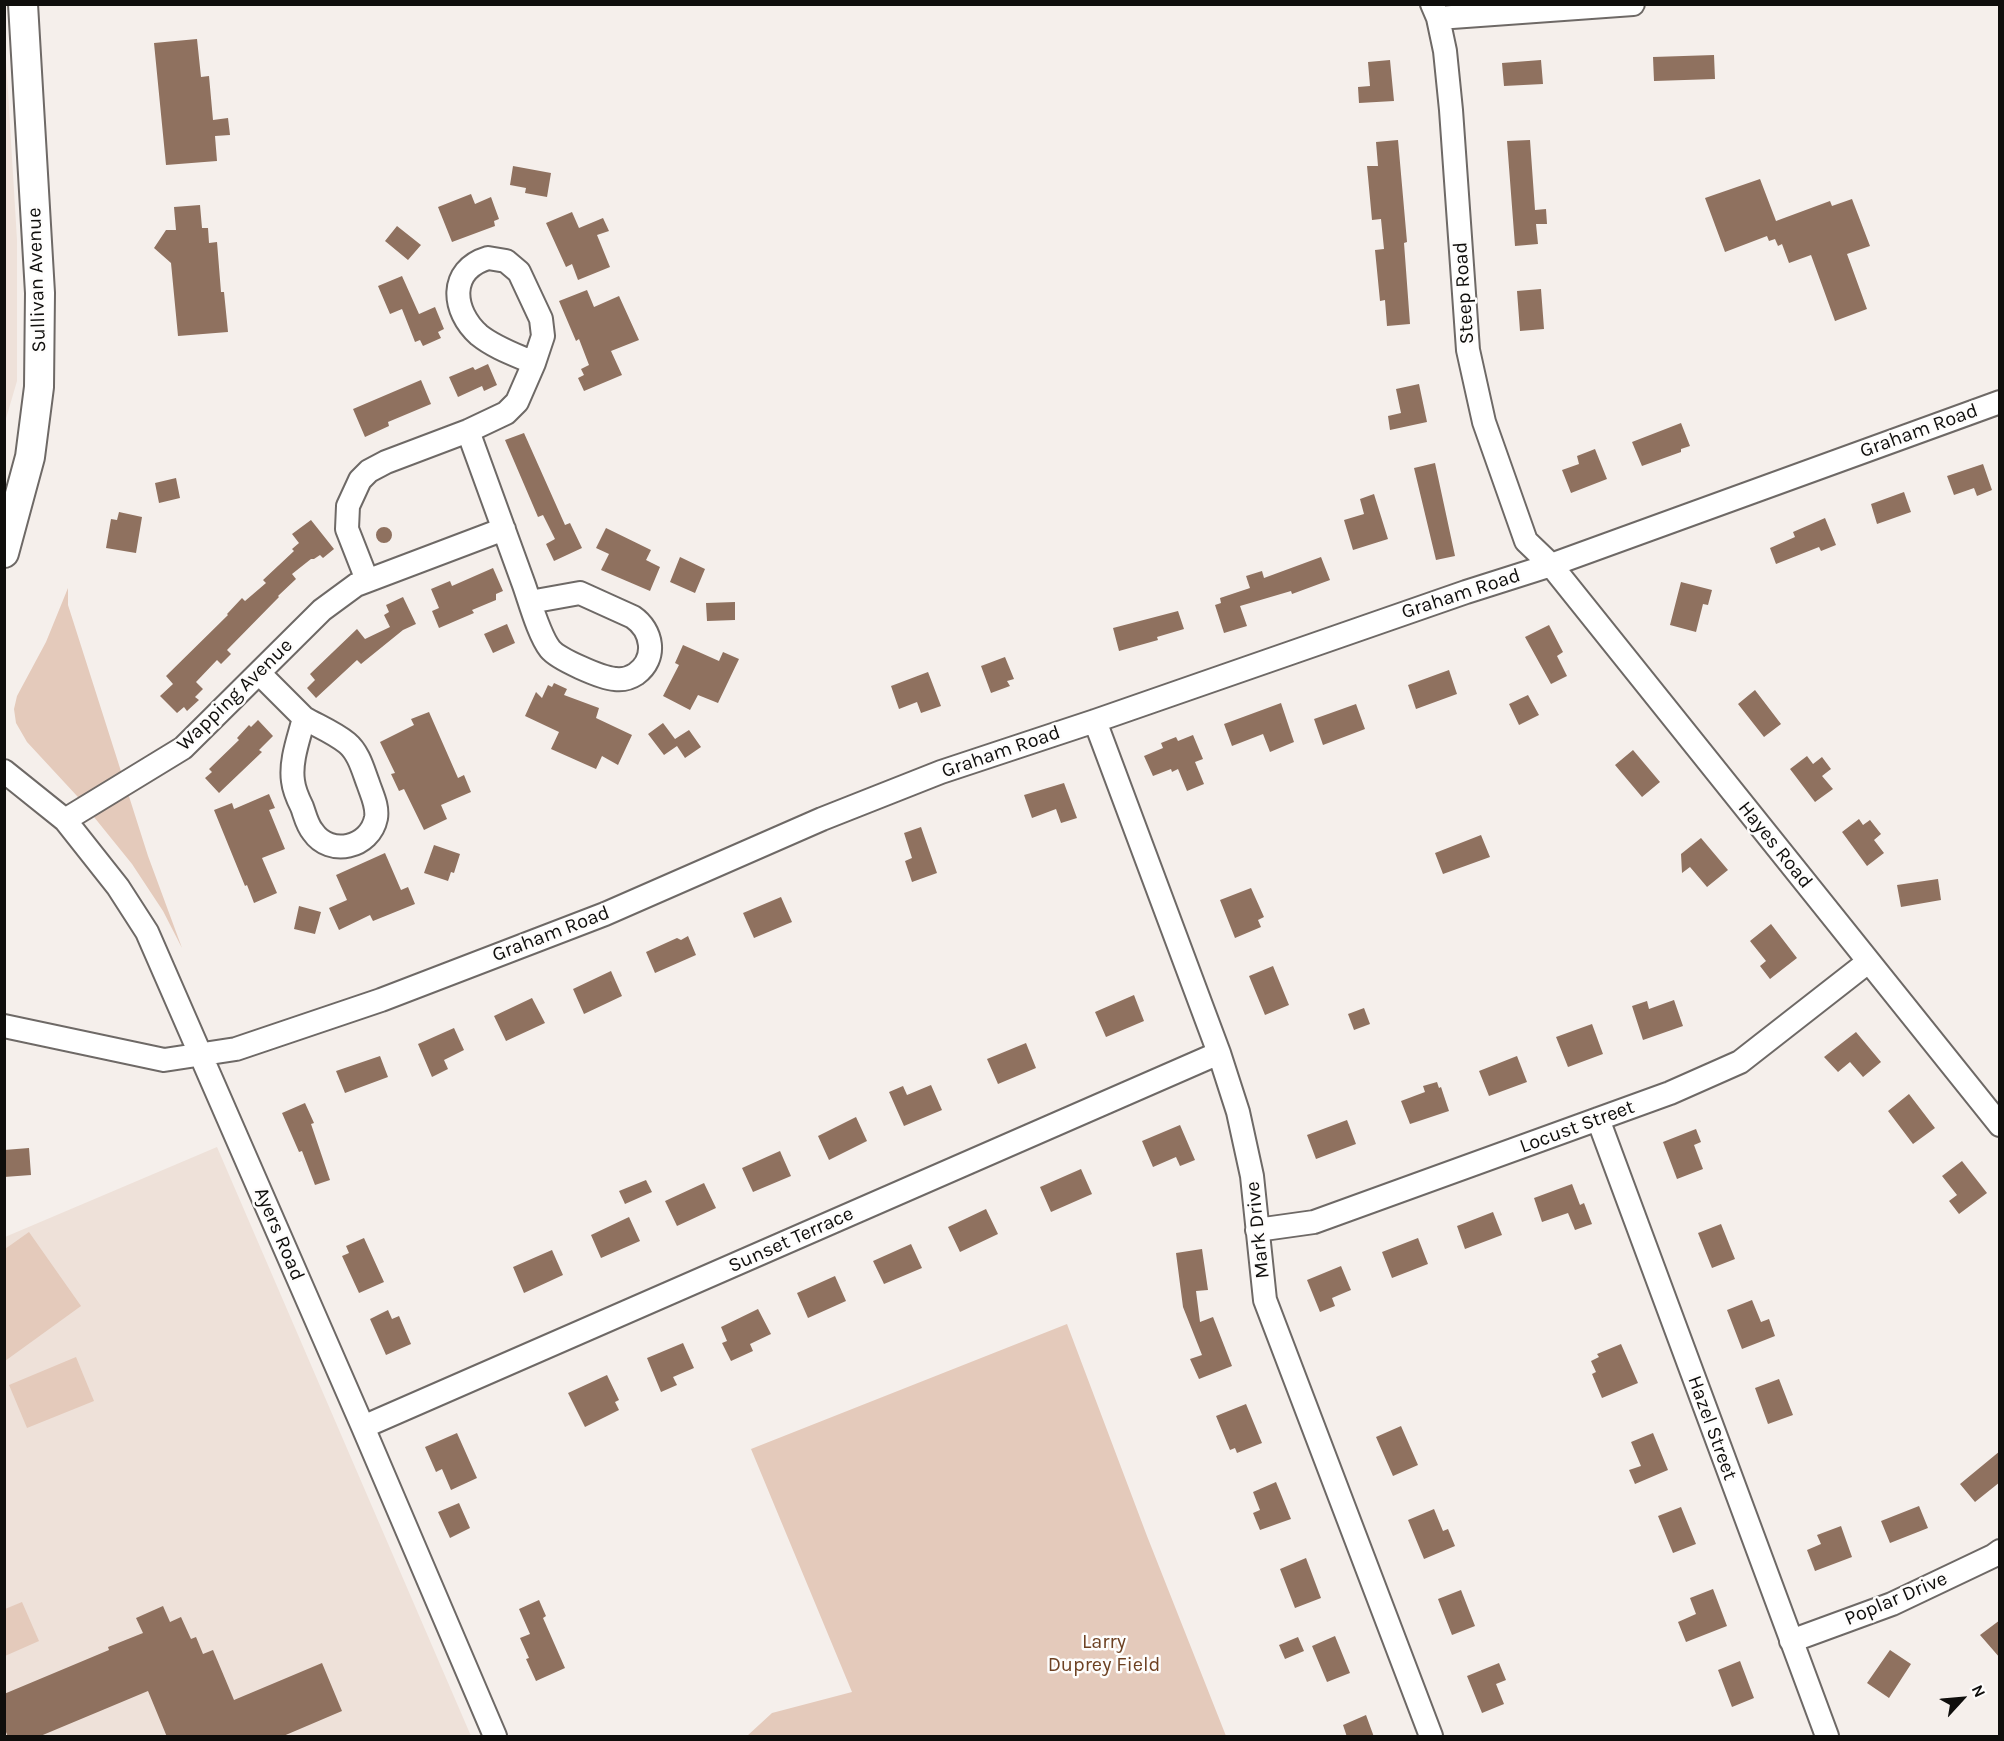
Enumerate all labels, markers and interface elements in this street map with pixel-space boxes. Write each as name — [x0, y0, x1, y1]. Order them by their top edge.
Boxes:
street label: Sullivan Avenue — [22, 207, 52, 353]
street label: Steep Road — [1448, 241, 1480, 345]
street label: Graham Road — [1857, 399, 1981, 463]
street label: Graham Road — [1398, 563, 1524, 625]
street label: Wapping Avenue — [172, 634, 298, 756]
street label: Graham Road — [939, 721, 1063, 783]
street label: Hayes Road — [1733, 797, 1817, 893]
street label: Graham Road — [489, 901, 613, 967]
street label: Locust Street — [1516, 1095, 1638, 1159]
street label: Mark Drive — [1241, 1180, 1275, 1280]
street label: Ayers Road — [249, 1184, 309, 1284]
street label: Sunset Terrace — [725, 1202, 857, 1278]
street label: Hazel Street — [1682, 1372, 1742, 1484]
street label: Poplar Drive — [1841, 1567, 1951, 1631]
park label: Larry Duprey Field — [1048, 1630, 1160, 1677]
north arrow — [1932, 1669, 1992, 1729]
text: N — [1968, 1682, 1990, 1700]

